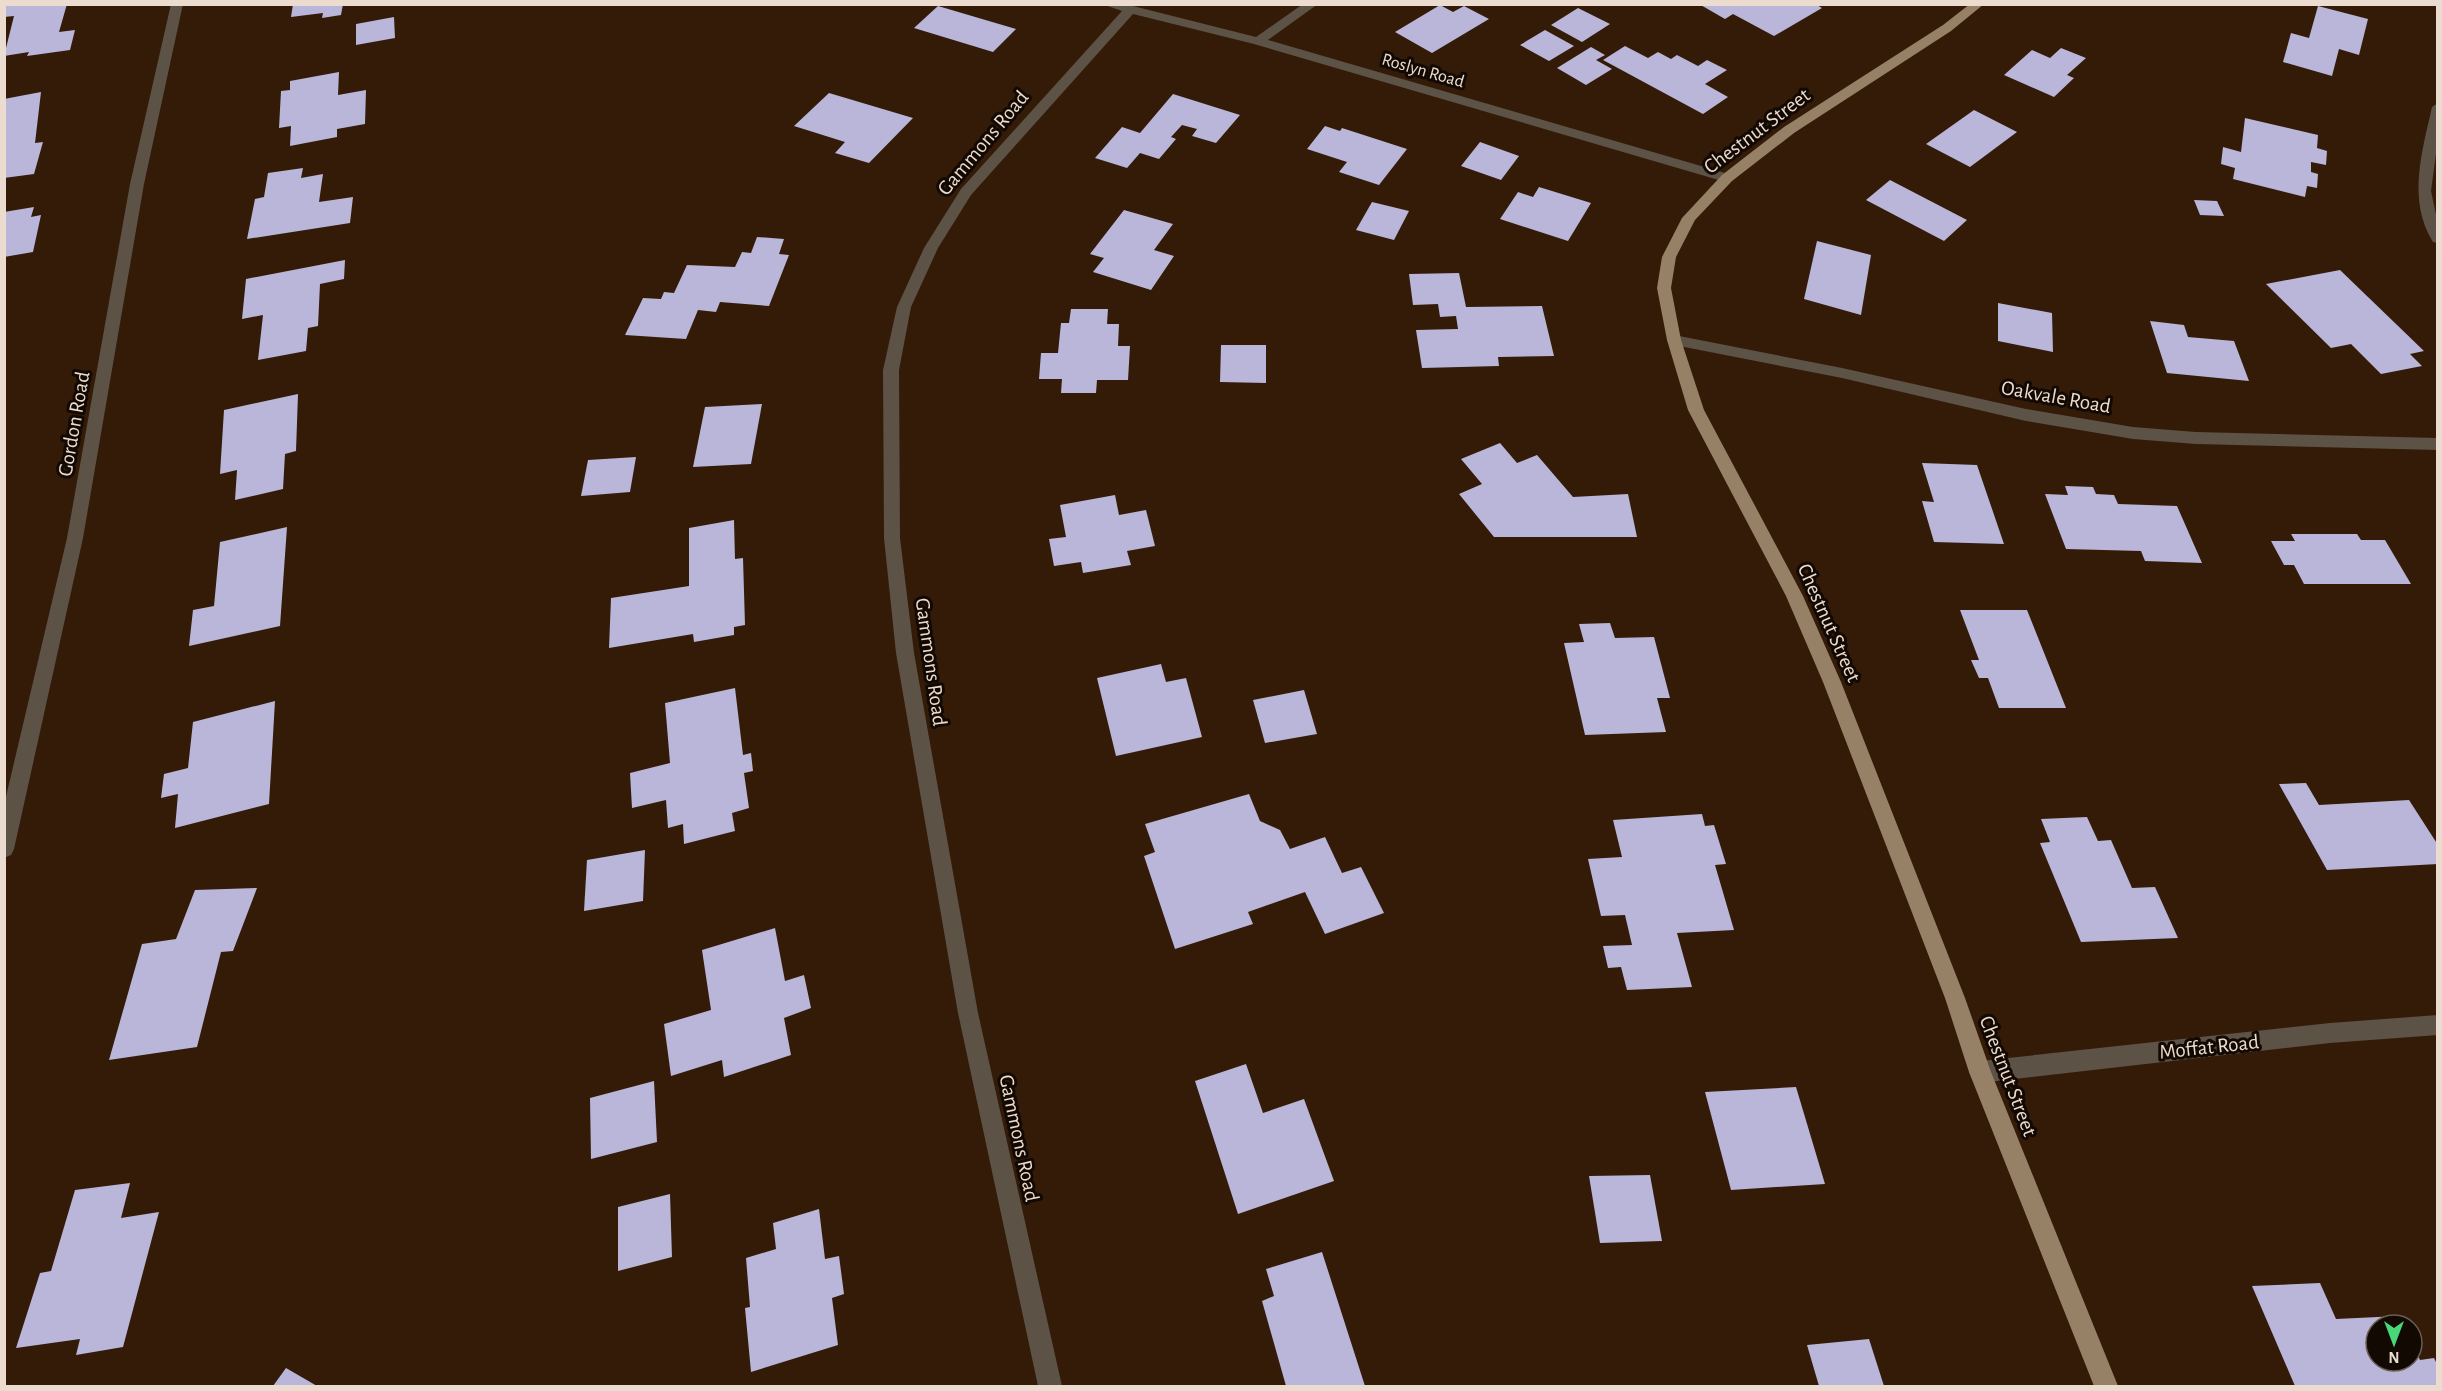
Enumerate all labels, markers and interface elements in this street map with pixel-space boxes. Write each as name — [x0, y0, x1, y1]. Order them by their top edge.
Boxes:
street label: Roslyn Road — [1380, 51, 1466, 91]
street label: Chestnut Street — [1700, 84, 1814, 178]
street label: Gammons Road — [933, 87, 1033, 199]
street label: Gordon Road — [54, 370, 94, 478]
street label: Oakvale Road — [2000, 377, 2113, 417]
street label: Chestnut Street — [1794, 561, 1865, 686]
street label: Gammons Road — [912, 597, 950, 728]
street label: Chestnut Street — [1975, 1013, 2041, 1139]
street label: Moffat Road — [2158, 1031, 2260, 1063]
street label: Gammons Road — [995, 1073, 1043, 1203]
north arrow — [2364, 1313, 2424, 1373]
text: N — [2388, 1349, 2400, 1365]

